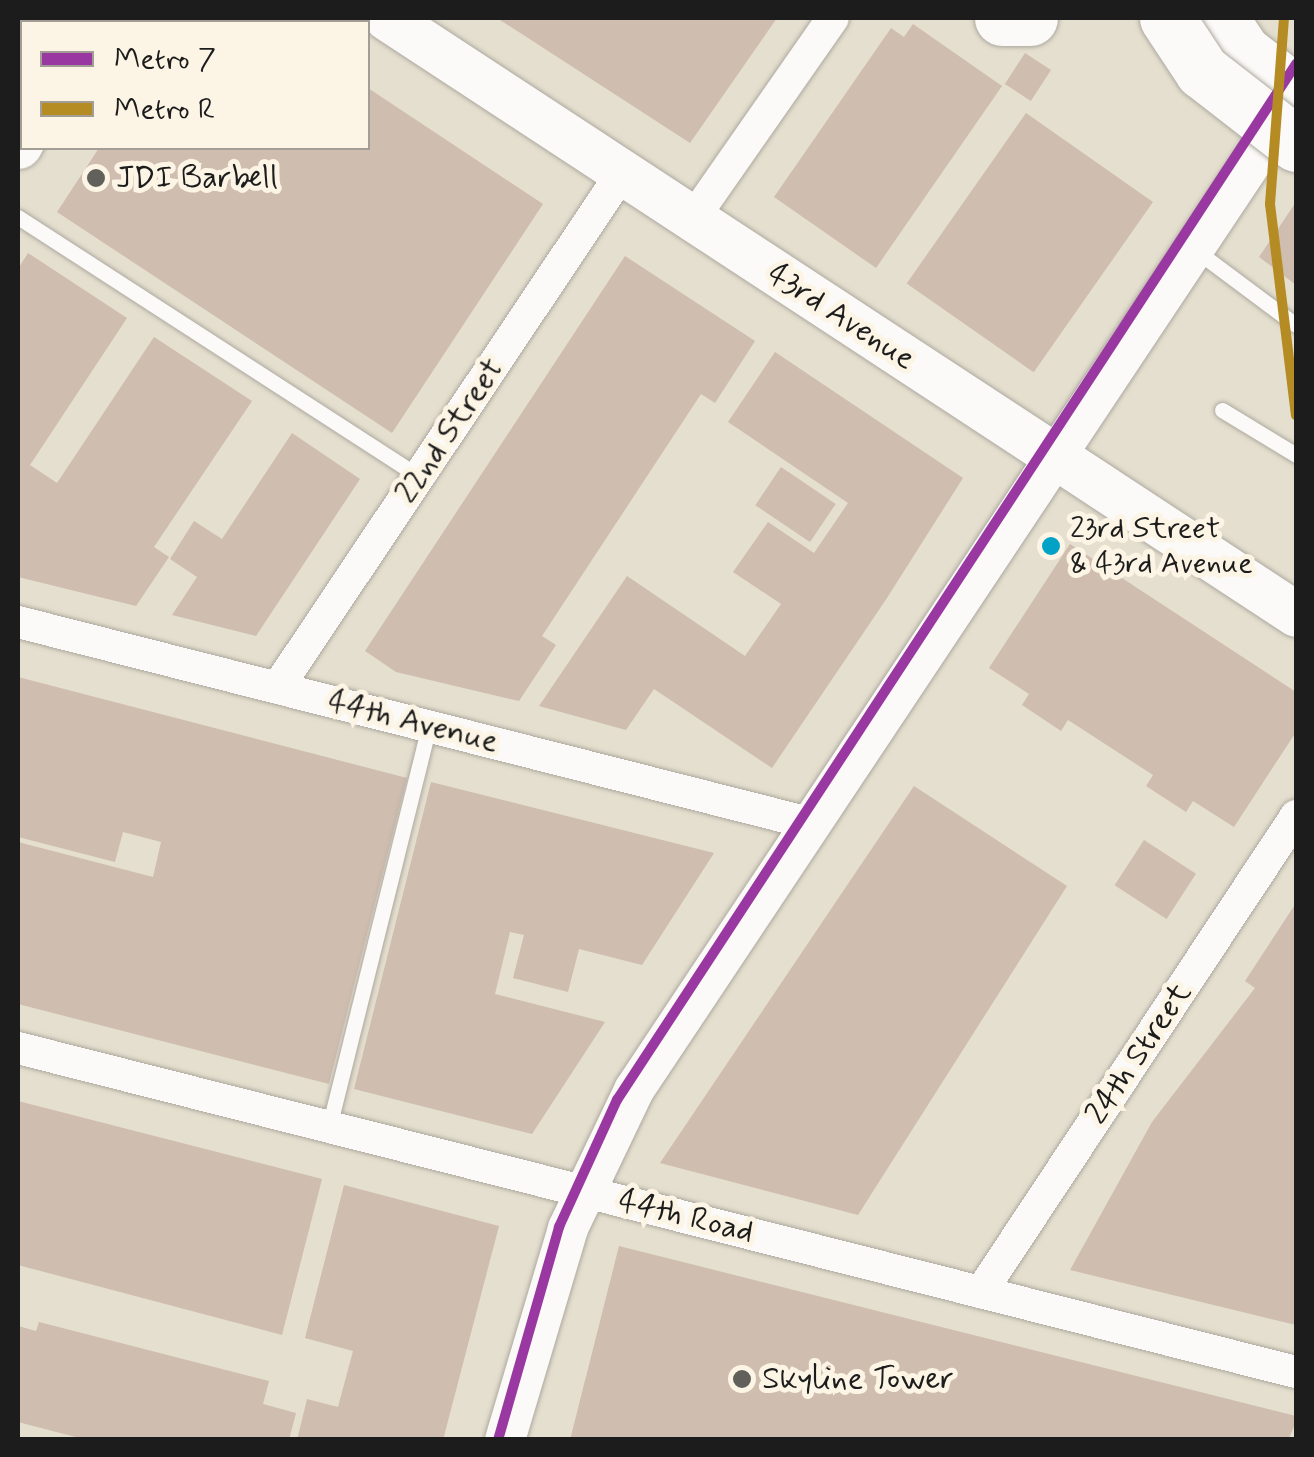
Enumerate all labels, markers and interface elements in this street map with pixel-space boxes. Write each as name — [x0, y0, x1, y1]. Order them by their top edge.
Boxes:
legend — [20, 20, 370, 150]
text: Metro 7 — [114, 40, 216, 79]
text: Metro R — [114, 90, 215, 129]
place label: JDI Barbell — [116, 159, 278, 197]
marker: JDI Barbell — [85, 167, 107, 189]
street label: 43rd Avenue — [759, 255, 923, 379]
street label: 22nd Street — [388, 352, 512, 510]
place label: 23rd Street & 43rd Avenue — [1070, 511, 1255, 582]
marker: 23rd Street & 43rd Avenue — [1041, 536, 1061, 556]
street label: 44th Avenue — [324, 682, 502, 762]
street label: 24th Street — [1078, 976, 1200, 1132]
street label: 44th Road — [615, 1182, 757, 1252]
place label: Skyline Tower — [762, 1360, 951, 1398]
marker: Skyline Tower — [731, 1368, 753, 1390]

